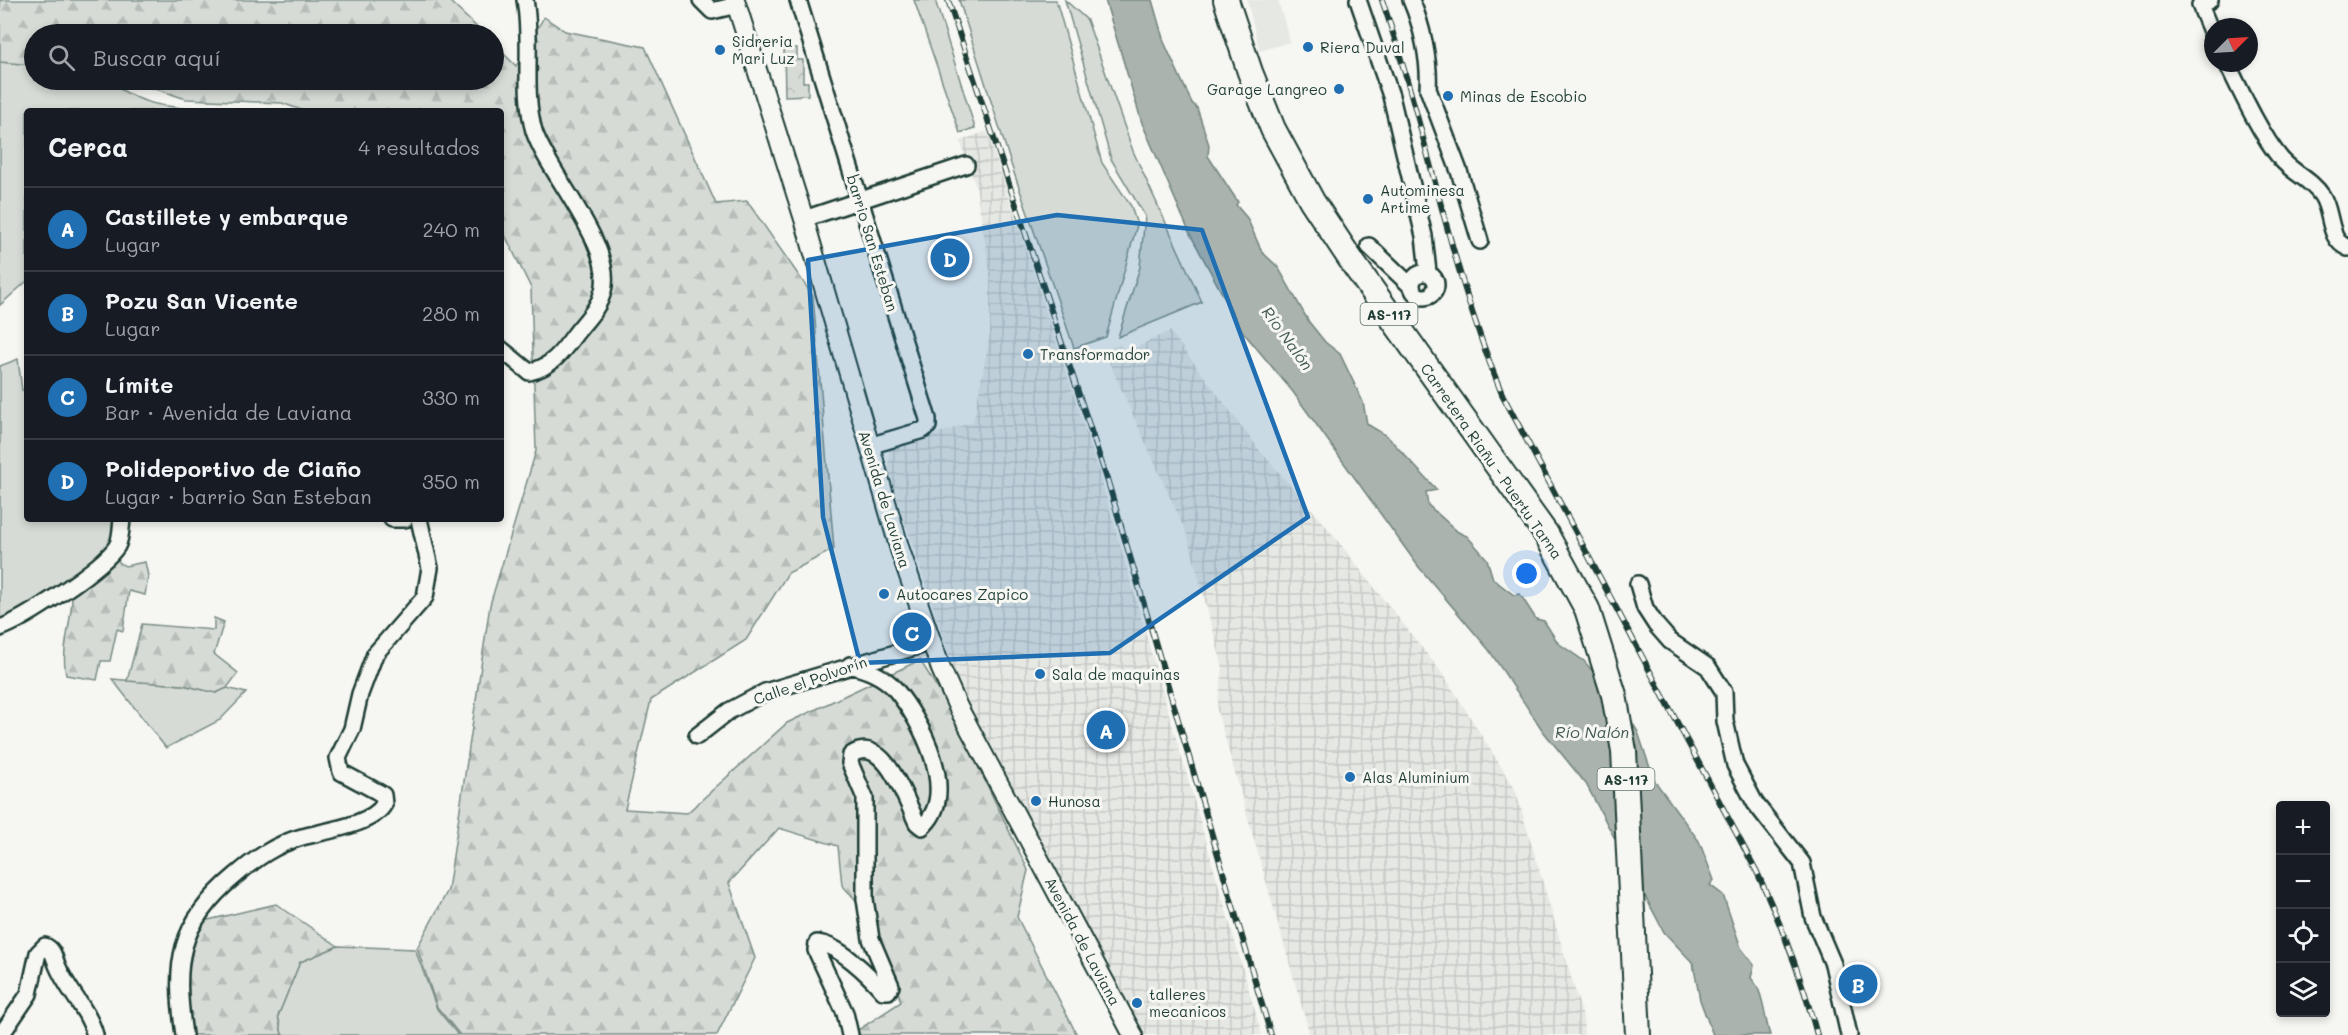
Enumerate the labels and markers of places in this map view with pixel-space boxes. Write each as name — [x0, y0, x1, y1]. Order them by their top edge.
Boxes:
place label: Sidreria Mari Luz — [732, 31, 795, 68]
place label: Riera Duval — [1320, 37, 1405, 57]
marker: Riera Duval — [1301, 40, 1315, 54]
marker: Sidreria Mari Luz — [713, 43, 727, 57]
place label: Garage Langreo — [1207, 79, 1327, 99]
marker: Garage Langreo — [1332, 82, 1346, 96]
place label: Minas de Escobio — [1460, 86, 1587, 106]
marker: Minas de Escobio — [1441, 89, 1455, 103]
place label: Autominesa Artime — [1380, 180, 1465, 217]
marker: Autominesa Artime — [1361, 192, 1375, 206]
pin: D — [930, 236, 970, 280]
place label: Transformador — [1040, 344, 1150, 364]
marker: Transformador — [1021, 347, 1035, 361]
place label: Autocares Zapico — [896, 584, 1028, 604]
marker: Autocares Zapico — [877, 587, 891, 601]
pin: C — [892, 610, 932, 654]
place label: Sala de maquinas — [1052, 664, 1180, 684]
marker: Sala de maquinas — [1033, 667, 1047, 681]
pin: A — [1086, 708, 1126, 752]
place label: Alas Aluminium — [1362, 767, 1470, 787]
marker: Alas Aluminium — [1343, 770, 1357, 784]
place label: Hunosa — [1048, 791, 1101, 811]
marker: Hunosa — [1029, 794, 1043, 808]
pin: B — [1838, 962, 1878, 1006]
place label: talleres mecanicos — [1149, 984, 1226, 1021]
marker: talleres mecanicos — [1130, 996, 1144, 1010]

